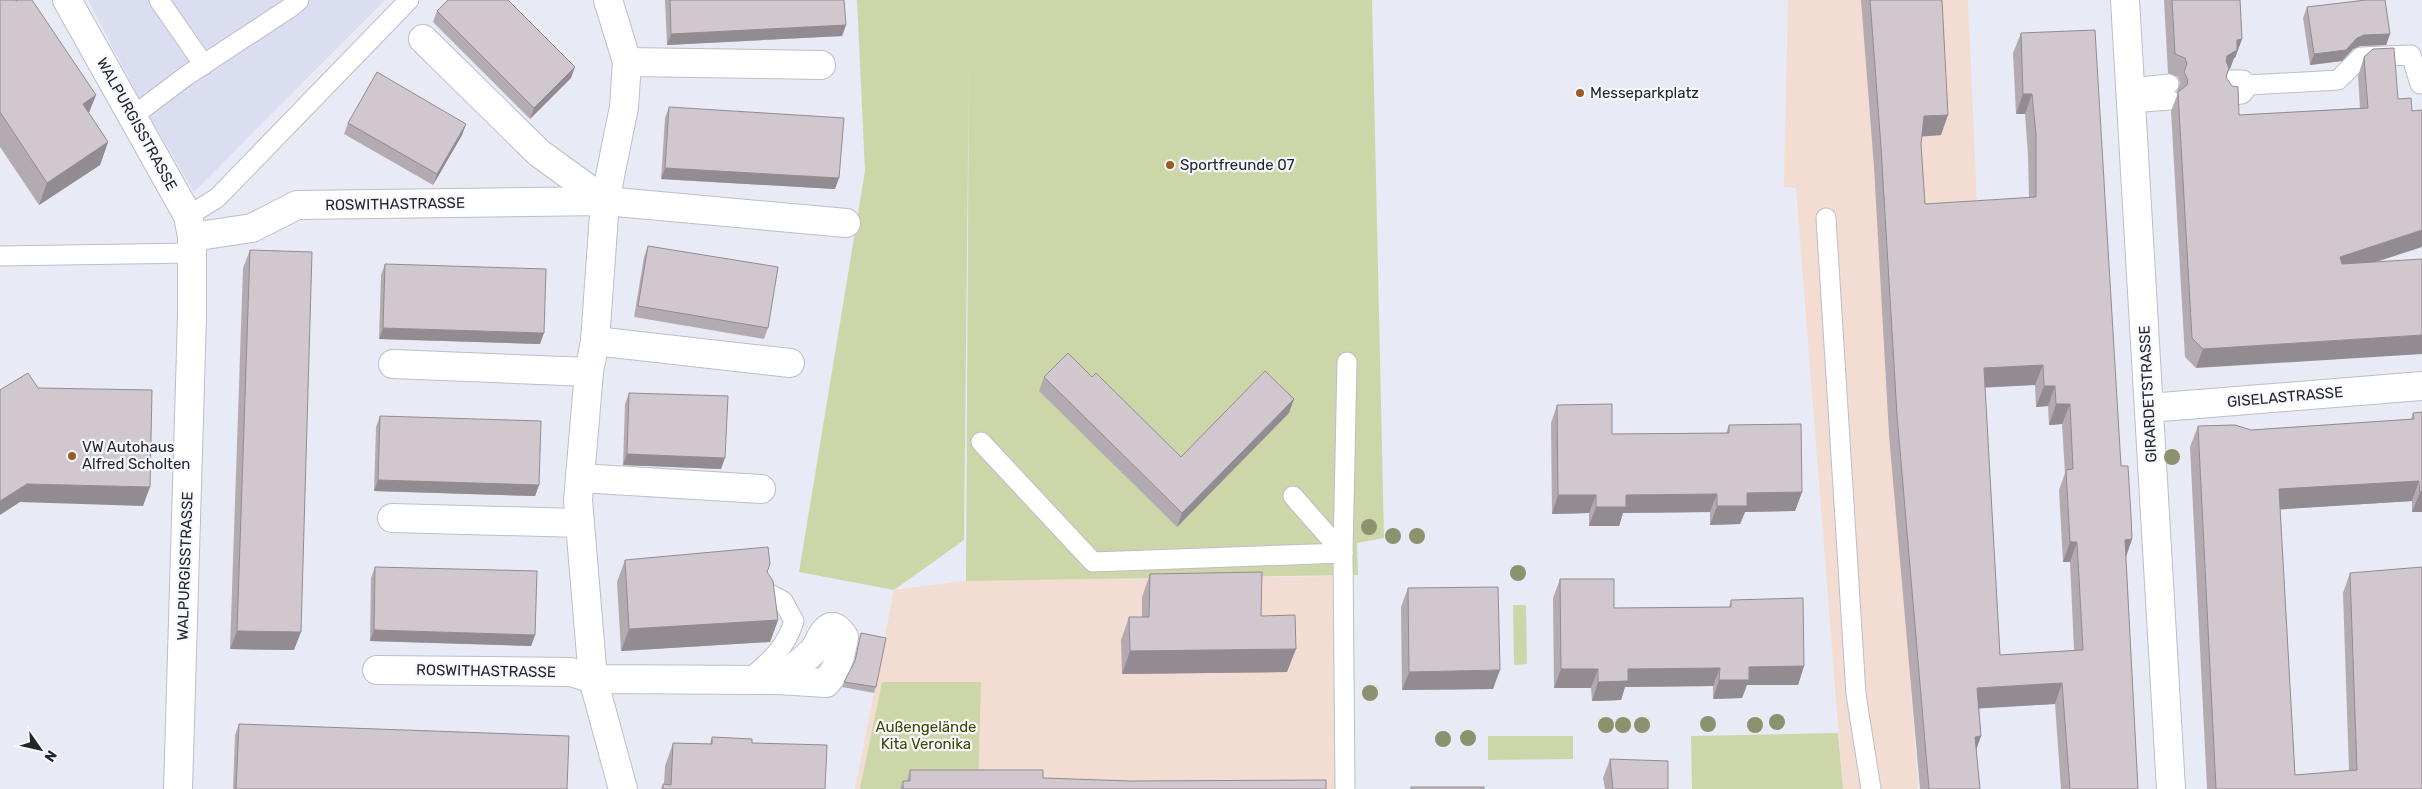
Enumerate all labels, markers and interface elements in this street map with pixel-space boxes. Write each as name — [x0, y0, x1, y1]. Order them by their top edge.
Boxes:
street label: WALPURGISSTRASSE — [93, 54, 181, 194]
place label: Messeparkplatz — [1590, 84, 1699, 102]
marker: Messeparkplatz — [1574, 87, 1586, 99]
place label: Sportfreunde 07 — [1180, 156, 1295, 174]
marker: Sportfreunde 07 — [1164, 159, 1176, 171]
street label: ROSWITHASTRASSE — [325, 194, 465, 214]
street label: GIRARDETSTRASSE — [2135, 325, 2161, 463]
street label: GISELASTRASSE — [2226, 383, 2344, 411]
place label: VW Autohaus Alfred Scholten — [82, 438, 190, 473]
marker: VW Autohaus Alfred Scholten — [66, 450, 78, 462]
street label: WALPURGISSTRASSE — [173, 491, 197, 641]
street label: ROSWITHASTRASSE — [416, 661, 556, 681]
park label: Außengelände Kita Veronika — [875, 718, 977, 753]
north arrow — [15, 724, 65, 774]
text: N — [40, 747, 60, 765]

